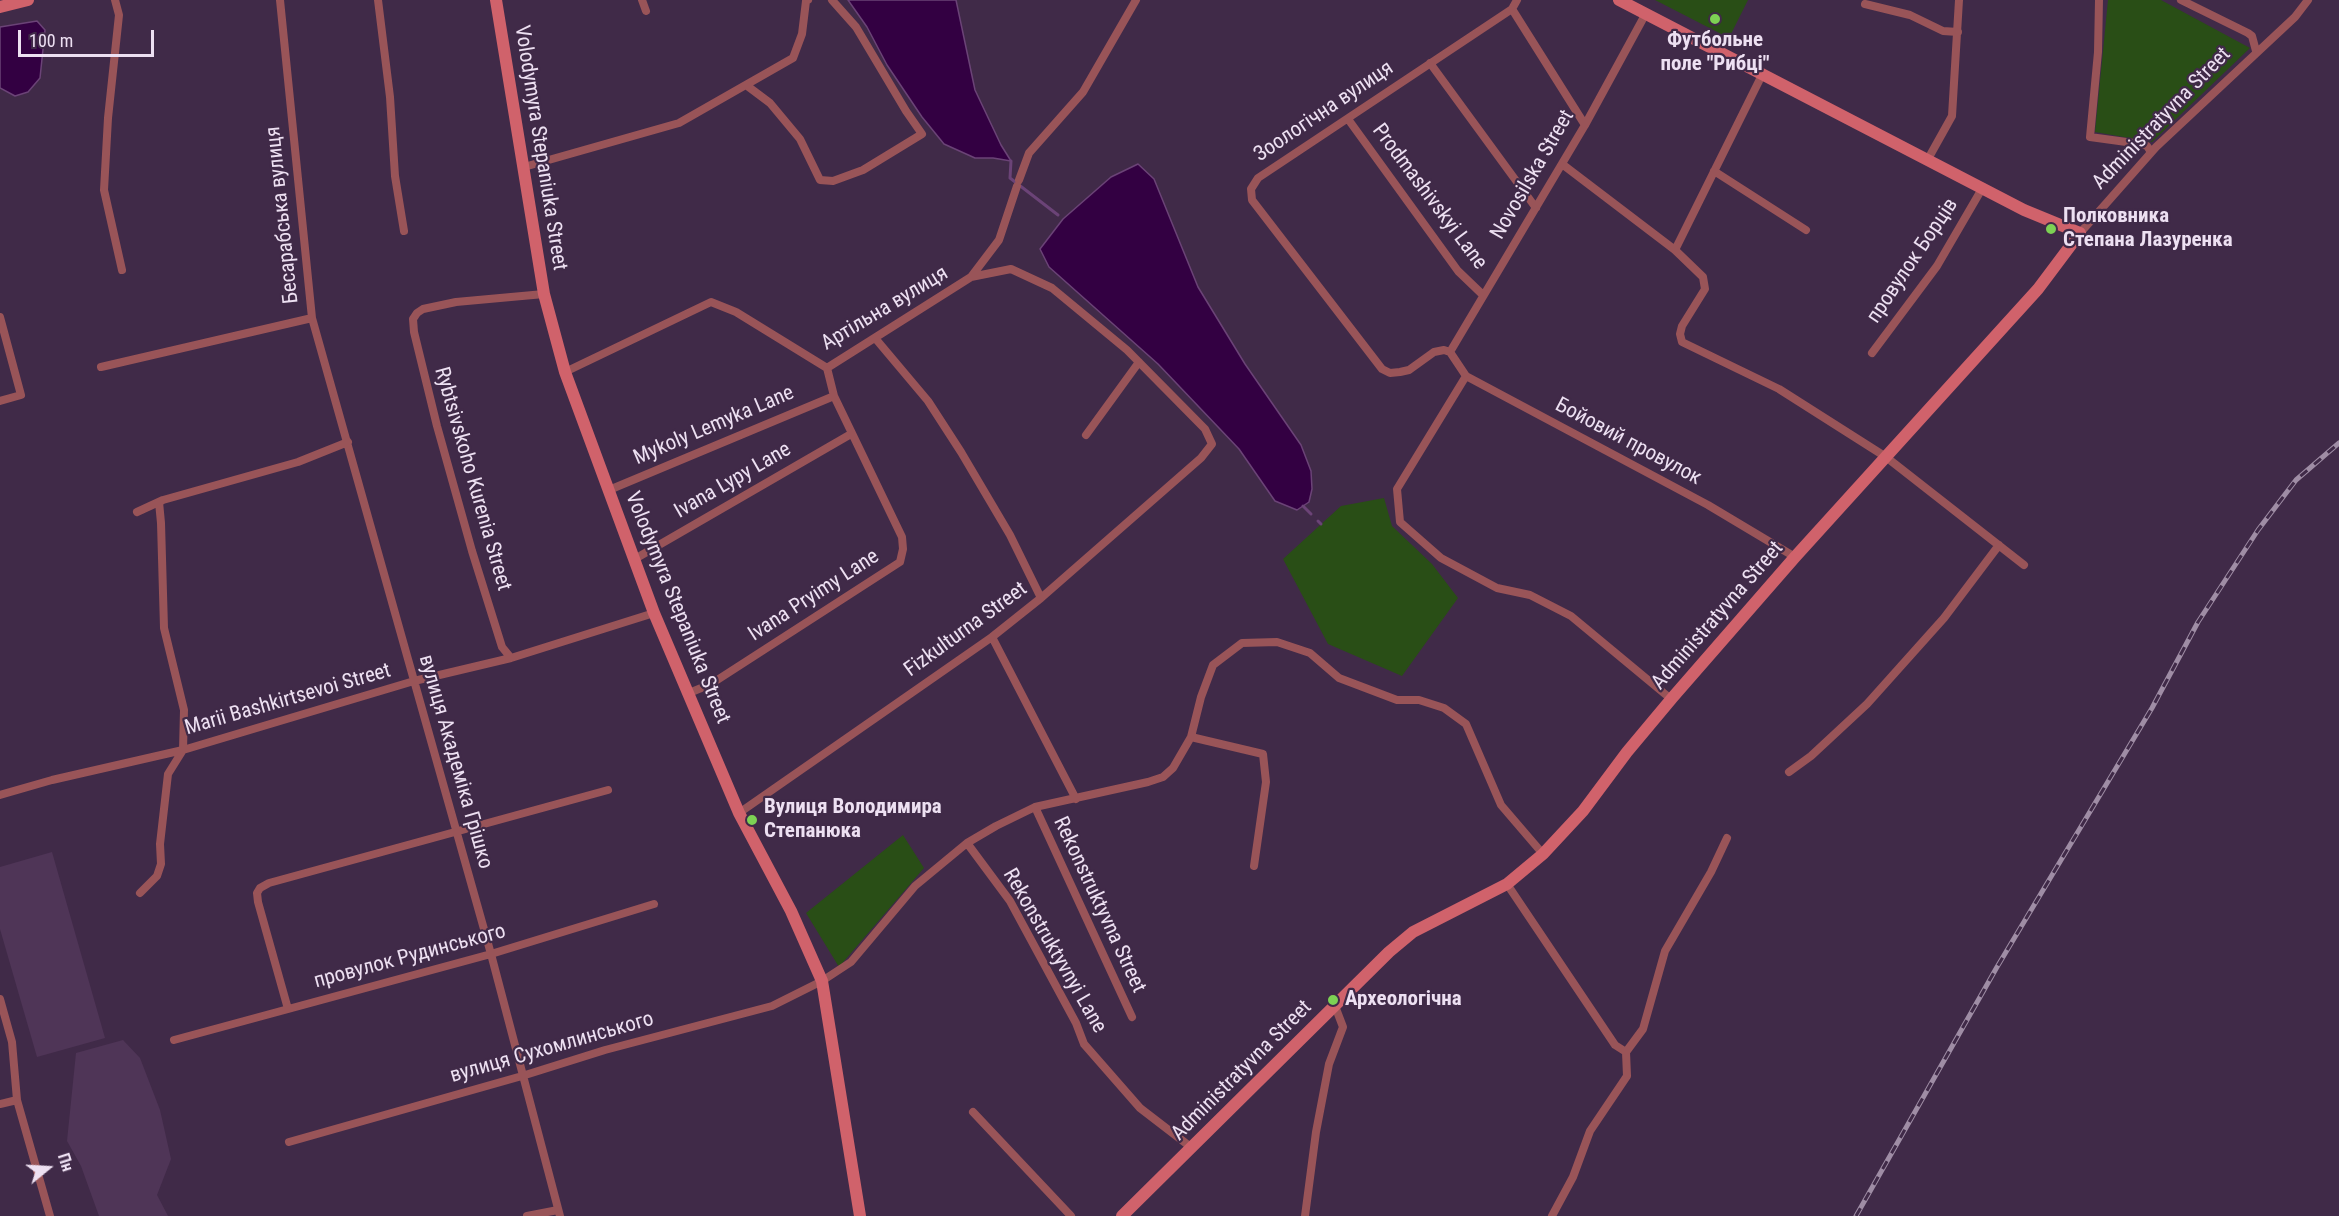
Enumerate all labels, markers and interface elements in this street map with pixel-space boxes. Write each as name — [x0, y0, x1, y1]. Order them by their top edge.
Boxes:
marker: Футбольне поле "Рибці" — [1708, 12, 1722, 26]
scale bar — [21, 18, 158, 56]
street label: Volodymyra Stepaniuka Street — [508, 24, 572, 272]
place label: Футбольне поле "Рибці" — [1660, 28, 1770, 78]
text: 100 m — [29, 30, 73, 51]
street label: Administratyvna Street — [2088, 43, 2236, 195]
street label: Зоологічна вулиця — [1249, 56, 1399, 168]
street label: Novosilska Street — [1486, 106, 1580, 244]
street label: Prodmashivskyi Lane — [1366, 119, 1492, 275]
street label: Бесарабська вулиця — [261, 125, 305, 305]
street label: провулок Борців — [1862, 194, 1964, 328]
place label: Полковника Степана Лазуренка — [2063, 204, 2233, 254]
marker: Полковника Степана Лазуренка — [2044, 222, 2058, 236]
street label: Артільна вулиця — [817, 261, 953, 357]
street label: Rybtsivskoho Kurenia Street — [428, 364, 516, 594]
street label: Mykoly Lemyka Lane — [630, 381, 798, 471]
street label: Бойовий провулок — [1551, 393, 1705, 491]
street label: Ivana Lypy Lane — [670, 437, 796, 525]
street label: Volodymyra Stepaniuka Street — [619, 488, 735, 728]
street label: Administratyvna Street — [1647, 537, 1789, 695]
street label: Ivana Pryimy Lane — [744, 544, 884, 648]
street label: Fizkulturna Street — [900, 577, 1032, 683]
street label: вулиця Академіка Грішко — [412, 652, 498, 872]
street label: Marii Bashkirtsevoi Street — [182, 659, 394, 741]
place label: Вулиця Володимира Степанюка — [764, 795, 942, 845]
marker: Вулиця Володимира Степанюка — [745, 813, 759, 827]
street label: Rekonstruktyvna Street — [1047, 813, 1151, 997]
street label: Rekonstruktyvnyi Lane — [997, 864, 1111, 1038]
street label: провулок Рудинського — [311, 919, 509, 995]
place label: Археологічна — [1345, 987, 1462, 1013]
marker: Археологічна — [1326, 993, 1340, 1007]
street label: Administratyvna Street — [1167, 996, 1317, 1146]
street label: вулиця Сухомлинського — [447, 1007, 657, 1089]
north arrow — [18, 1138, 78, 1198]
text: Пн — [54, 1151, 77, 1174]

